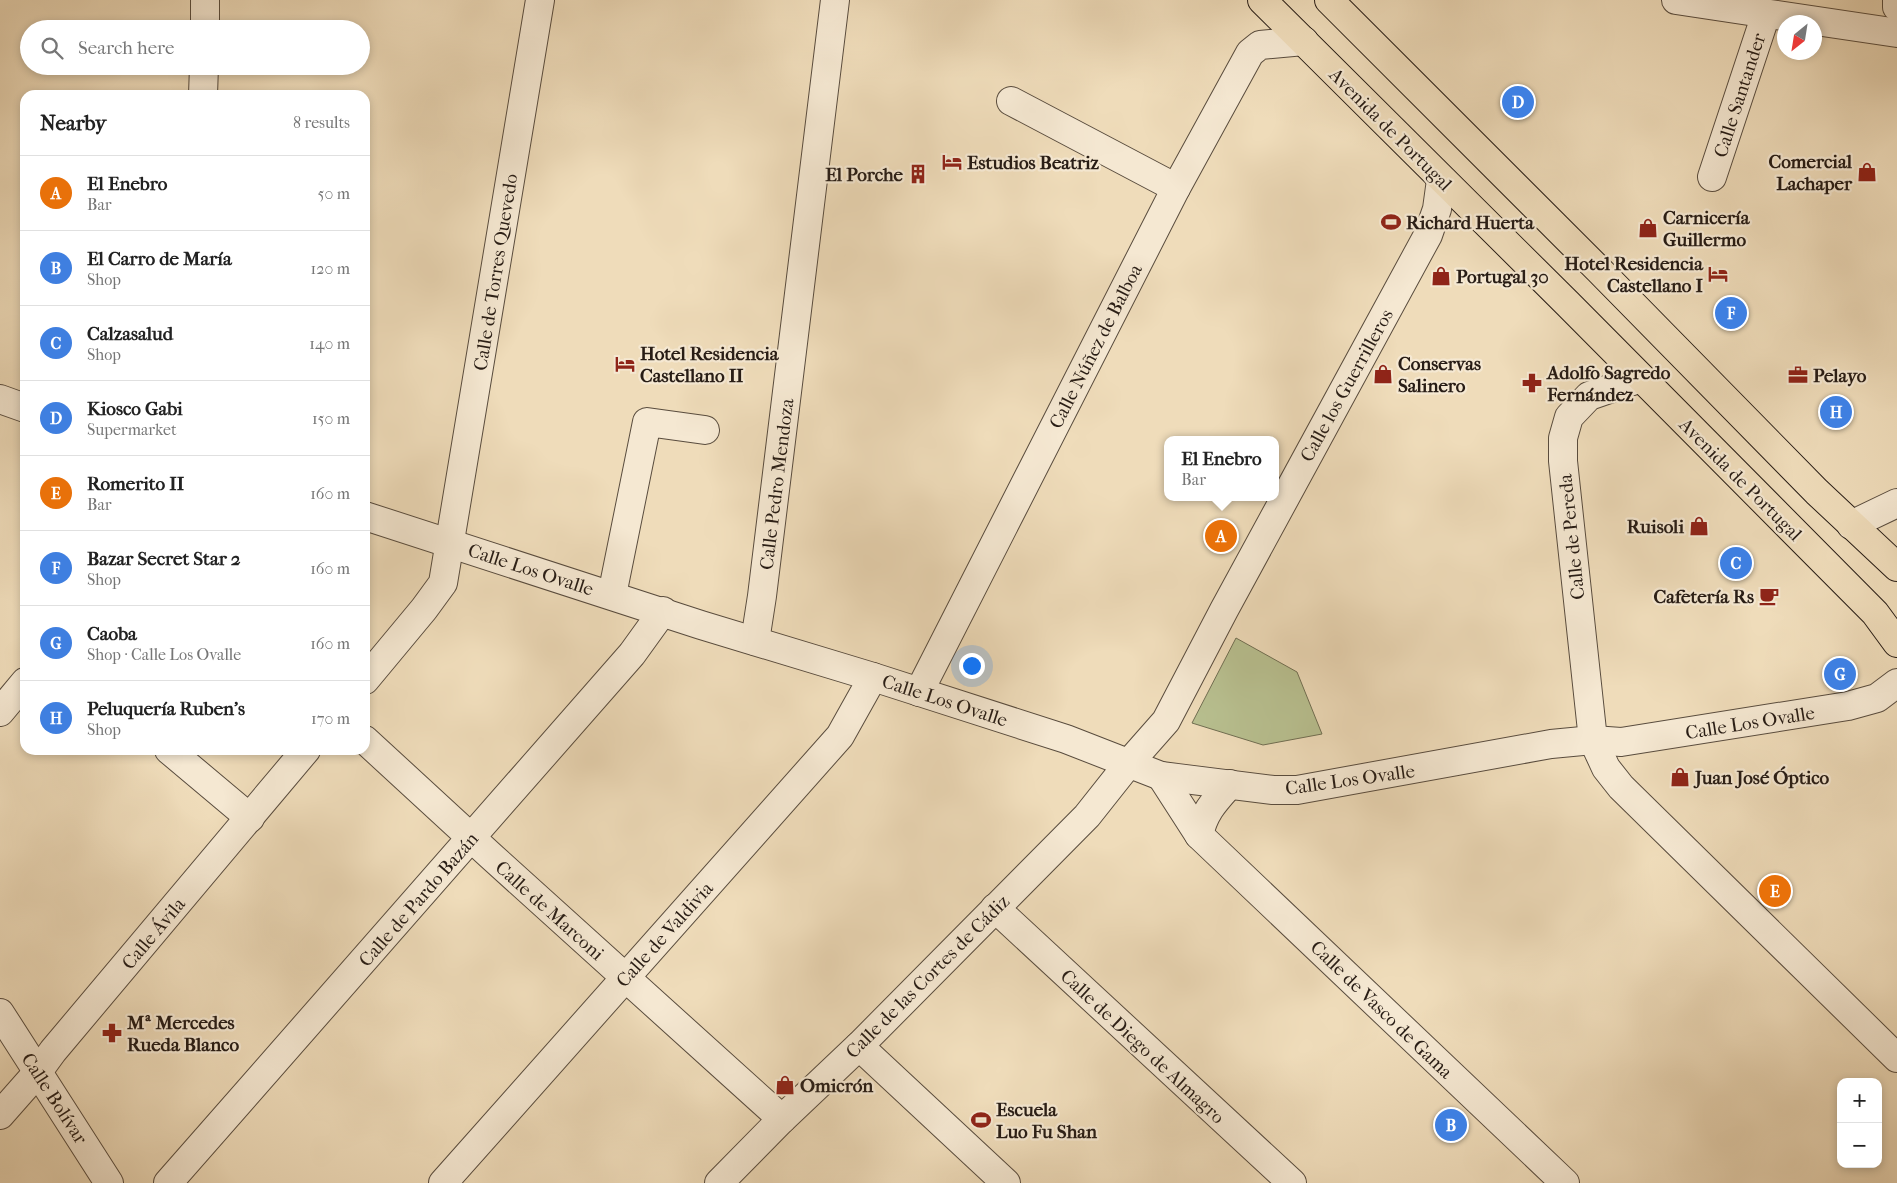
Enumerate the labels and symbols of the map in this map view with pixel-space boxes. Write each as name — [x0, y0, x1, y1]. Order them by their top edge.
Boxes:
north arrow — [1777, 15, 1822, 60]
street label: Calle Santander — [1710, 30, 1771, 160]
street label: Avenida de Portugal — [1324, 63, 1456, 196]
pin: D — [1502, 83, 1534, 121]
hotel icon: Estudios Beatriz — [941, 151, 963, 173]
place label: Comercial Lachaper — [1768, 151, 1853, 195]
place label: Estudios Beatriz — [967, 152, 1100, 174]
shop icon: Comercial Lachaper — [1856, 161, 1878, 183]
building icon: El Porche — [907, 163, 929, 185]
place label: El Porche — [825, 164, 904, 186]
street label: Calle de Torres Quevedo — [470, 172, 523, 372]
place label: Carnicería Guillermo — [1663, 207, 1751, 251]
sports icon: Richard Huerta — [1380, 211, 1402, 233]
place label: Richard Huerta — [1406, 212, 1535, 234]
shop icon: Carnicería Guillermo — [1637, 217, 1659, 239]
place label: Hotel Residencia Castellano I — [1564, 253, 1704, 297]
street label: Calle Núñez de Balboa — [1045, 260, 1147, 432]
hotel icon: Hotel Residencia Castellano I — [1707, 263, 1729, 285]
shop icon: Portugal 30 — [1430, 265, 1452, 287]
place label: Portugal 30 — [1456, 266, 1549, 288]
pin: F — [1715, 294, 1747, 332]
street label: Calle los Guerrilleros — [1296, 305, 1398, 466]
place label: Hotel Residencia Castellano II — [640, 343, 780, 387]
hotel icon: Hotel Residencia Castellano II — [614, 353, 636, 375]
place label: Conservas Salinero — [1398, 353, 1481, 397]
place label: Adolfo Sagredo Fernández — [1546, 362, 1671, 406]
shop icon: Conservas Salinero — [1372, 363, 1394, 385]
office icon: Pelayo — [1787, 364, 1809, 386]
place label: Pelayo — [1813, 365, 1867, 387]
pharmacy icon: Adolfo Sagredo Fernández — [1521, 372, 1543, 394]
pin: H — [1820, 393, 1852, 431]
street label: Calle Pedro Mendoza — [756, 397, 798, 571]
street label: Avenida de Portugal — [1674, 413, 1806, 546]
street label: Calle de Pereda — [1554, 473, 1590, 601]
shop icon: Ruisoli — [1688, 515, 1710, 537]
place label: Ruisoli — [1627, 516, 1684, 538]
pin: A — [1205, 517, 1237, 555]
street label: Calle Los Ovalle — [465, 539, 596, 601]
pin: C — [1720, 544, 1752, 582]
cafe icon: Cafetería Rs — [1758, 585, 1780, 607]
place label: Cafetería Rs — [1653, 586, 1754, 608]
your location — [959, 653, 985, 679]
pin: G — [1824, 655, 1856, 693]
street label: Calle Los Ovalle — [879, 670, 1010, 732]
street label: Calle Los Ovalle — [1684, 702, 1816, 744]
street label: Calle Los Ovalle — [1284, 760, 1416, 800]
shop icon: Juan José Óptico — [1669, 766, 1691, 788]
place label: Juan José Óptico — [1693, 766, 1830, 789]
street label: Calle de Pardo Bazán — [354, 828, 483, 971]
street label: Calle de Marconi — [491, 856, 608, 965]
pin: E — [1759, 872, 1791, 910]
street label: Calle de Valdivia — [612, 877, 718, 992]
street label: Calle de las Cortes de Cádiz — [841, 890, 1014, 1063]
street label: Calle Ávila — [118, 893, 190, 974]
street label: Calle de Vasco de Gama — [1306, 936, 1457, 1083]
street label: Calle de Diego de Almagro — [1056, 965, 1229, 1129]
place label: Mª Mercedes Rueda Blanco — [126, 1012, 239, 1056]
pharmacy icon: Mª Mercedes Rueda Blanco — [101, 1022, 123, 1044]
street label: Calle Bolívar — [17, 1049, 92, 1149]
shop icon: Omicrón — [774, 1074, 796, 1096]
place label: Omicrón — [800, 1075, 874, 1097]
place label: Escuela Luo Fu Shan — [996, 1099, 1098, 1143]
pin: B — [1435, 1106, 1467, 1144]
sports icon: Escuela Luo Fu Shan — [970, 1109, 992, 1131]

